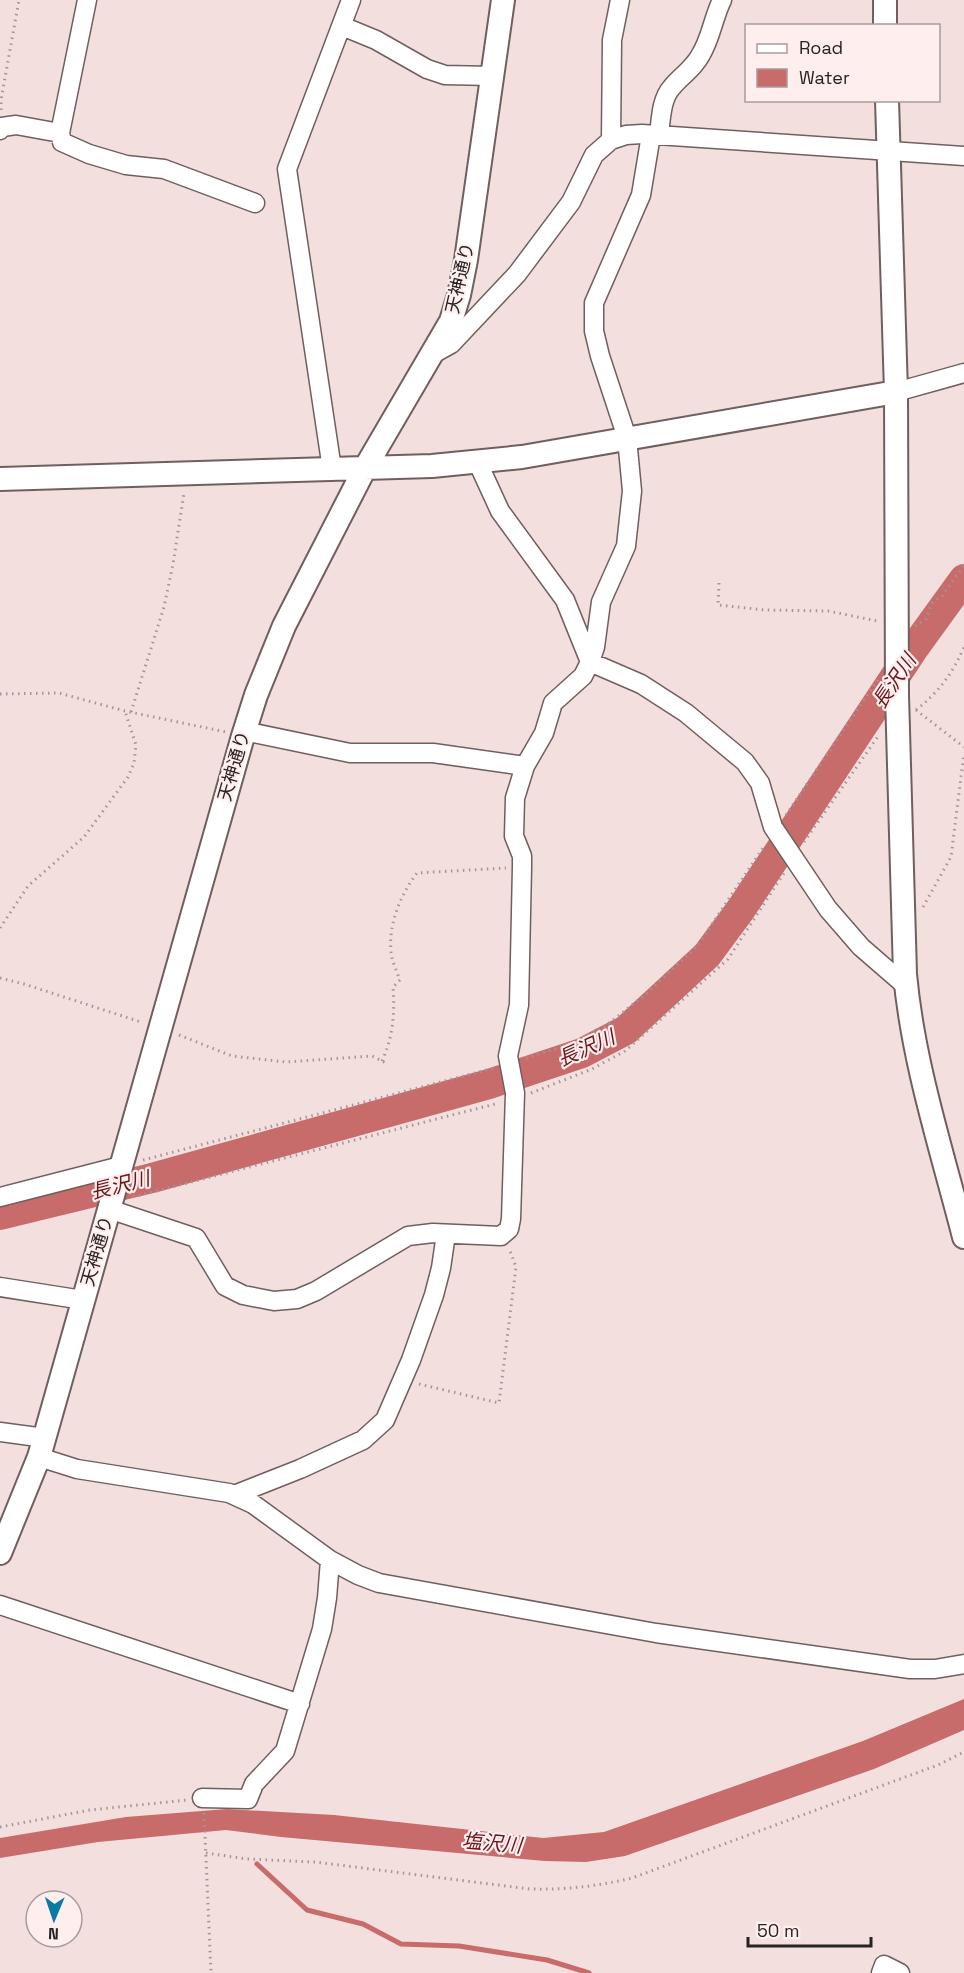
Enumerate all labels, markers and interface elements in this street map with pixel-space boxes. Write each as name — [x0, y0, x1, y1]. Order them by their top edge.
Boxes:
legend — [745, 24, 940, 102]
text: Road — [799, 36, 843, 59]
text: Water — [799, 66, 850, 89]
street label: 天神通り — [440, 240, 479, 316]
water label: 長沢川 — [866, 647, 923, 713]
street label: 天神通り — [213, 728, 254, 804]
water label: 長沢川 — [553, 1023, 621, 1072]
water label: 長沢川 — [88, 1165, 154, 1205]
street label: 天神通り — [76, 1213, 117, 1289]
water label: 塩沢川 — [461, 1827, 525, 1859]
north arrow — [24, 1889, 84, 1949]
scale bar — [748, 1910, 871, 1948]
text: 50 m — [757, 1919, 799, 1942]
text: N — [48, 1923, 59, 1944]

